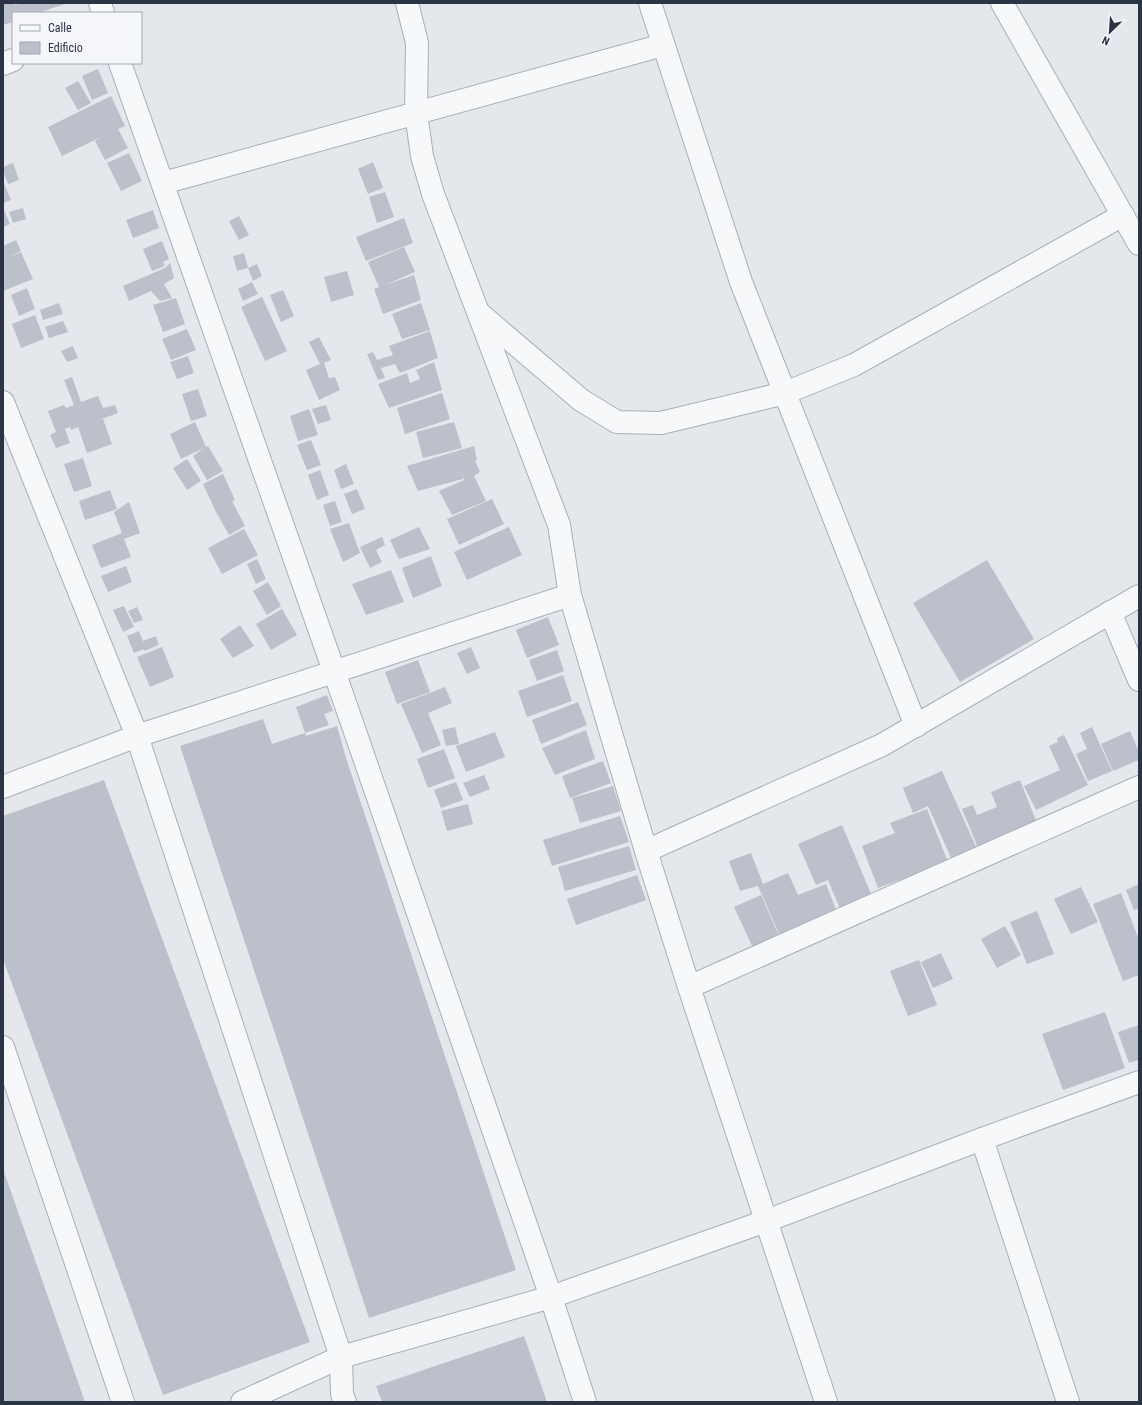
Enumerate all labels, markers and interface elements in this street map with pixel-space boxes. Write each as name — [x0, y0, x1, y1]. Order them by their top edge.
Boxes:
legend — [12, 12, 142, 64]
north arrow — [1090, 12, 1130, 52]
text: Calle — [48, 21, 72, 35]
text: N — [1100, 33, 1112, 48]
text: Edificio — [48, 41, 83, 55]

